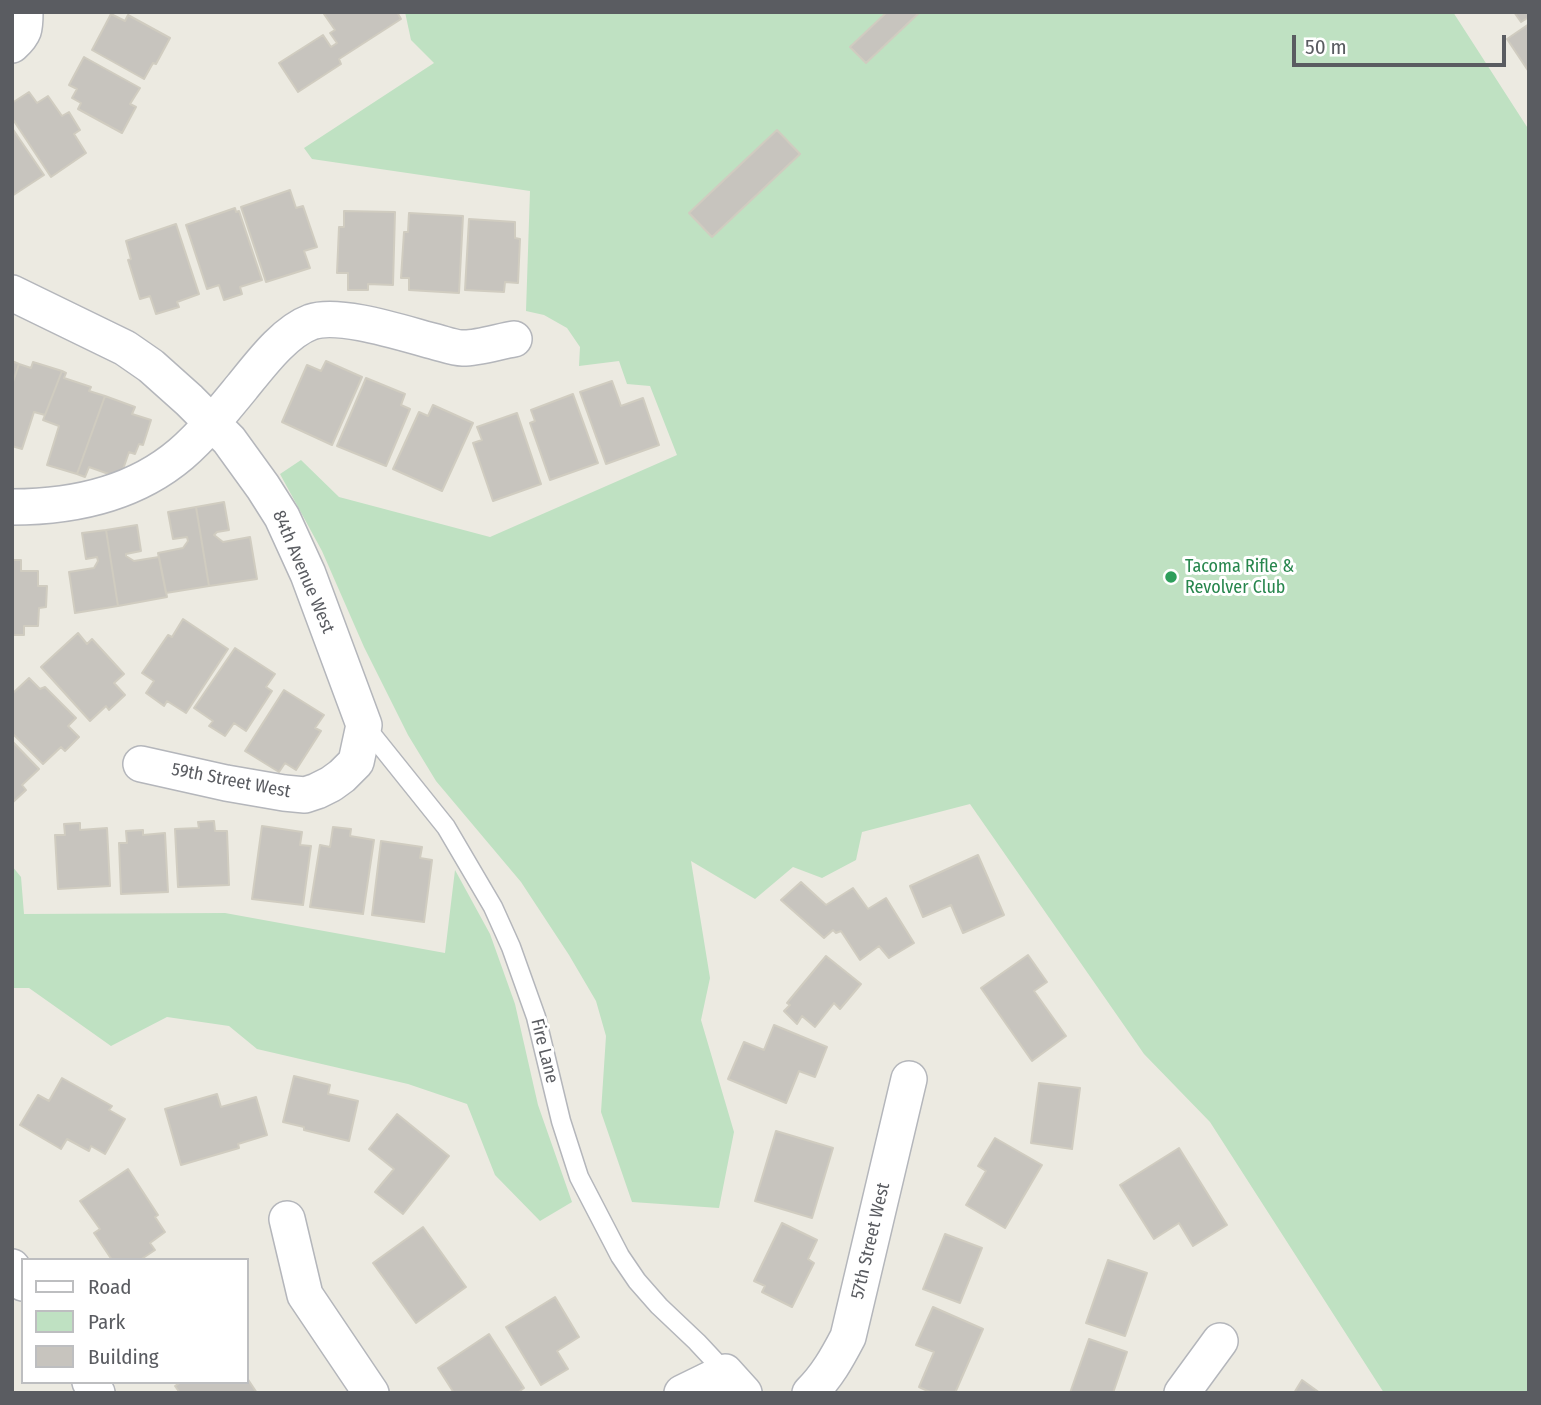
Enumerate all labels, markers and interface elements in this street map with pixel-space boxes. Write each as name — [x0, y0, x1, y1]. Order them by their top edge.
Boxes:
scale bar — [1296, 21, 1510, 65]
text: 50 m — [1305, 34, 1347, 60]
street label: 84th Avenue West — [267, 507, 339, 637]
place label: Tacoma Rifle & Revolver Club — [1185, 556, 1294, 598]
marker: Tacoma Rifle & Revolver Club — [1163, 569, 1179, 585]
street label: 59th Street West — [170, 759, 292, 803]
street label: Fire Lane — [526, 1016, 562, 1086]
street label: 57th Street West — [847, 1181, 895, 1301]
legend — [21, 1258, 248, 1384]
text: Road — [88, 1274, 132, 1300]
text: Park — [88, 1309, 125, 1335]
text: Building — [88, 1344, 159, 1370]

